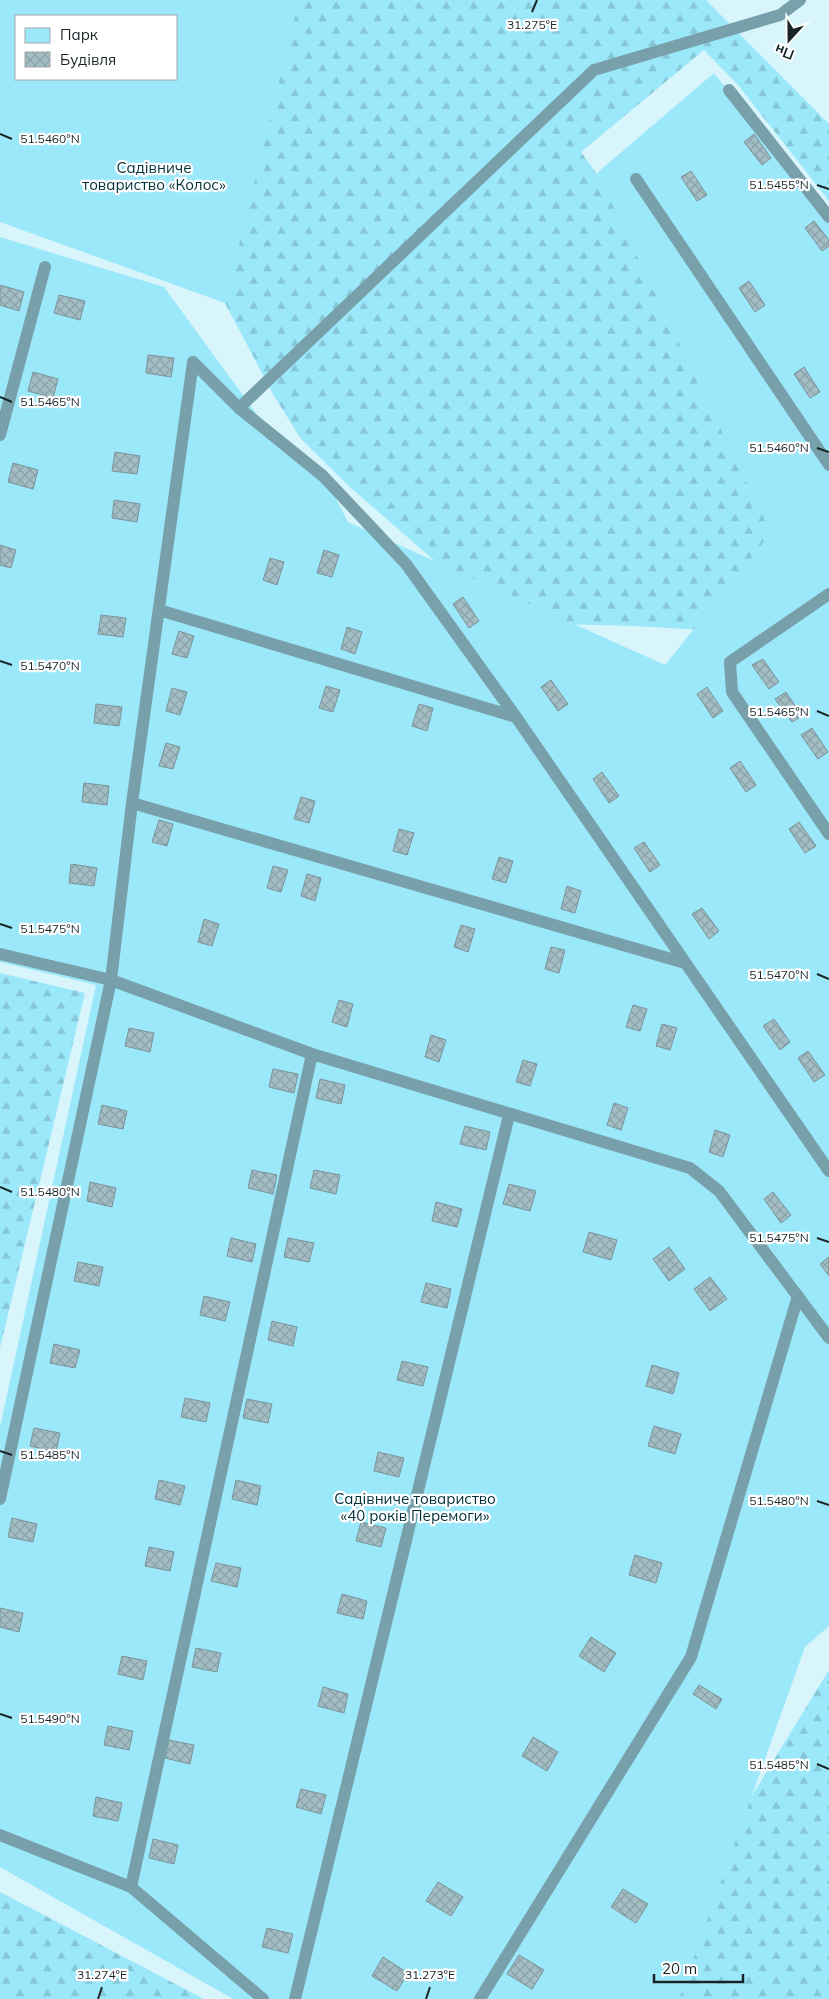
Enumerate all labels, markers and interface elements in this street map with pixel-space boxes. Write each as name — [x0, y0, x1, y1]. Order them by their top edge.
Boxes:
legend — [15, 15, 178, 80]
north arrow — [764, 15, 814, 65]
text: 31.275°E — [507, 17, 557, 32]
text: Парк — [60, 25, 99, 44]
text: Пн — [772, 40, 797, 64]
text: Будівля — [60, 50, 116, 69]
text: 51.5460°N — [20, 131, 80, 146]
park label: Садівниче товариство «Колос» — [82, 158, 226, 194]
text: 51.5455°N — [749, 177, 809, 192]
text: 51.5465°N — [20, 394, 80, 409]
text: 51.5460°N — [749, 440, 809, 455]
text: 51.5470°N — [20, 658, 80, 673]
text: 51.5465°N — [749, 704, 809, 719]
text: 51.5475°N — [20, 921, 80, 936]
text: 51.5470°N — [749, 967, 809, 982]
text: 51.5480°N — [20, 1184, 80, 1199]
text: 51.5475°N — [749, 1230, 809, 1245]
text: 51.5485°N — [20, 1447, 80, 1462]
park label: Садівниче товариство «40 років Перемоги» — [334, 1489, 496, 1525]
text: 51.5480°N — [749, 1493, 809, 1508]
text: 51.5490°N — [20, 1711, 80, 1726]
text: 51.5485°N — [749, 1757, 809, 1772]
scale bar — [654, 1952, 743, 1984]
text: 20 m — [662, 1959, 697, 1978]
text: 31.274°E — [77, 1967, 127, 1982]
text: 31.273°E — [405, 1967, 455, 1982]

